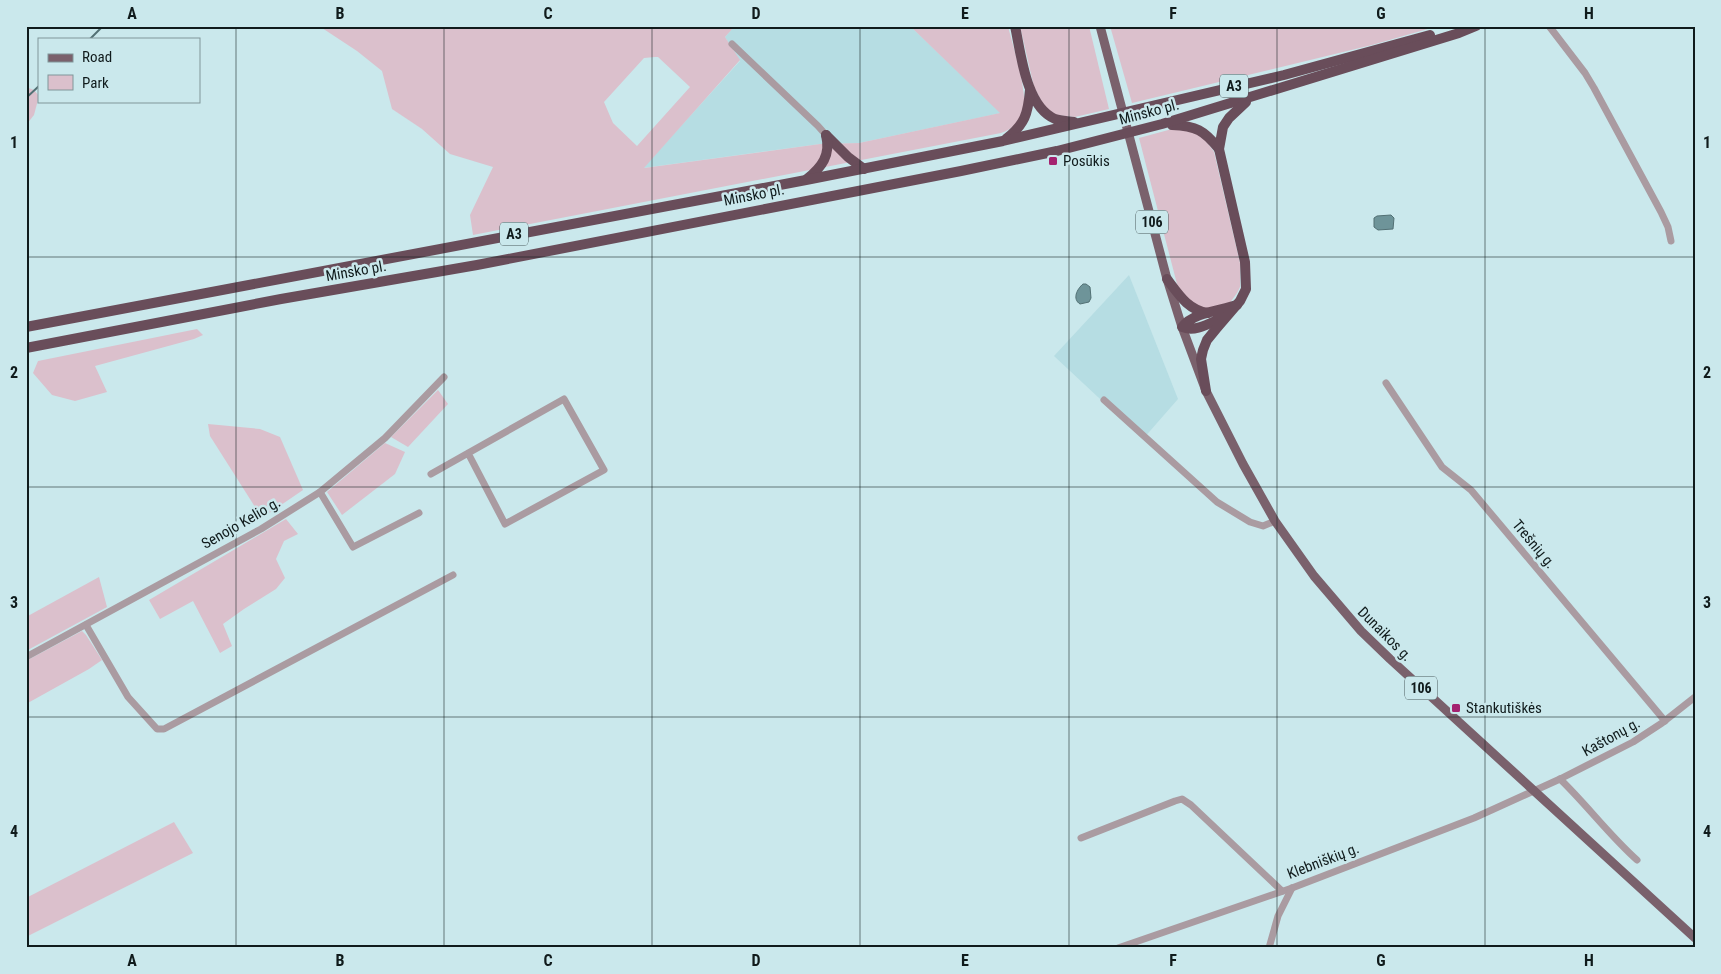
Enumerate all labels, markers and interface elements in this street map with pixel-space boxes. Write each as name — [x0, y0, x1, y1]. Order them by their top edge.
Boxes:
text: A — [127, 4, 137, 23]
text: B — [336, 4, 345, 23]
text: C — [543, 4, 553, 23]
text: D — [751, 4, 761, 23]
text: E — [961, 4, 969, 23]
text: F — [1169, 4, 1177, 23]
text: G — [1376, 4, 1386, 23]
text: H — [1584, 4, 1594, 23]
legend — [38, 38, 200, 102]
text: Road — [82, 48, 112, 66]
text: Park — [82, 74, 109, 92]
road number: A3 — [1220, 74, 1248, 98]
street label: Minsko pl. — [1117, 95, 1181, 129]
text: 1 — [10, 133, 18, 152]
text: 1 — [1703, 133, 1711, 152]
place label: Posūkis — [1063, 152, 1110, 170]
marker: Posūkis — [1047, 155, 1059, 167]
street label: Minsko pl. — [722, 180, 786, 210]
road number: 106 — [1136, 210, 1168, 233]
road number: A3 — [500, 222, 528, 245]
street label: Minsko pl. — [324, 257, 388, 285]
text: 2 — [10, 363, 18, 382]
text: 2 — [1703, 363, 1711, 382]
street label: Senojo Kelio g. — [198, 493, 284, 553]
street label: Trešnių g. — [1508, 516, 1560, 572]
text: 3 — [10, 593, 18, 612]
text: 3 — [1703, 593, 1711, 612]
street label: Dunaikos g. — [1354, 603, 1416, 665]
road number: 106 — [1405, 676, 1437, 700]
place label: Stankutiškės — [1466, 699, 1542, 717]
marker: Stankutiškės — [1450, 702, 1462, 714]
street label: Kaštonų g. — [1579, 714, 1643, 760]
text: 4 — [10, 822, 18, 841]
text: 4 — [1703, 822, 1711, 841]
street label: Klebniškių g. — [1284, 839, 1362, 883]
text: A — [127, 951, 137, 970]
text: B — [336, 951, 345, 970]
text: C — [543, 951, 553, 970]
text: D — [751, 951, 761, 970]
text: E — [961, 951, 969, 970]
text: F — [1169, 951, 1177, 970]
text: G — [1376, 951, 1386, 970]
text: H — [1584, 951, 1594, 970]

